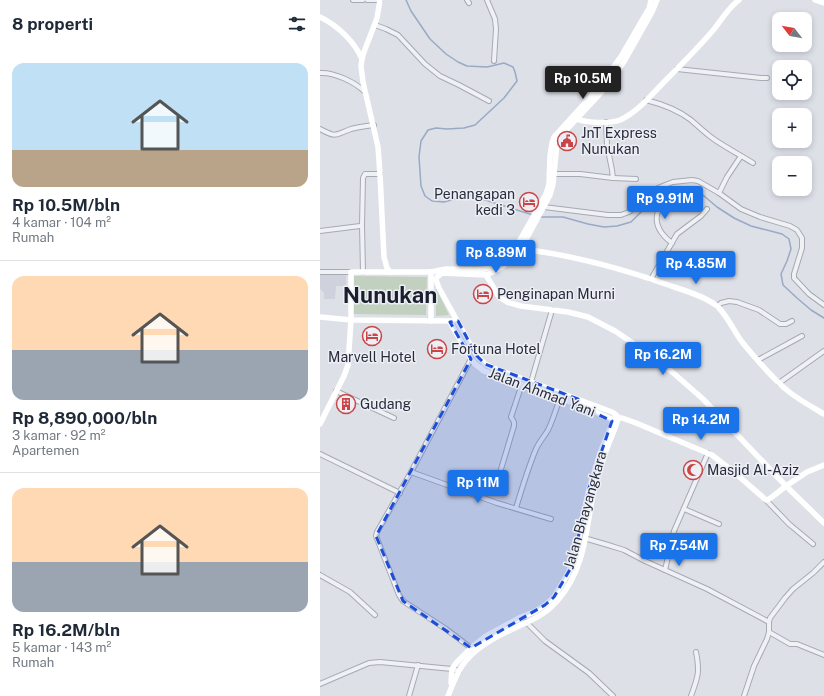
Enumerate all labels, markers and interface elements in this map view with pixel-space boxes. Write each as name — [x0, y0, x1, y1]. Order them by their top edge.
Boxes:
north arrow — [772, 12, 812, 52]
map controls — [772, 12, 812, 196]
icon: filters — [286, 13, 308, 35]
text: 8 properti — [12, 14, 93, 34]
button: locate — [772, 60, 812, 100]
pin: Rp 10.5M — [542, 66, 624, 100]
text: Rp 10.5M — [554, 71, 612, 86]
icon: home — [124, 89, 196, 161]
button: + — [772, 108, 812, 148]
place label: JnT Express Nunukan — [581, 125, 657, 157]
public building icon: JnT Express Nunukan — [556, 130, 578, 152]
button: − — [772, 156, 812, 196]
place label: Penangapan kedi 3 — [434, 186, 515, 218]
pin: Rp 9.91M — [624, 186, 706, 220]
hotel icon: Penangapan kedi 3 — [518, 191, 540, 213]
text: Rp 9.91M — [636, 191, 694, 206]
text: Rp 10.5M/bln — [12, 195, 120, 215]
text: 4 kamar · 104 m² — [12, 215, 111, 230]
text: Rumah — [12, 230, 54, 245]
pin: Rp 8.89M — [455, 240, 537, 274]
text: Rp 8.89M — [465, 245, 527, 260]
pin: Rp 4.85M — [655, 251, 737, 285]
text: Rp 4.85M — [665, 256, 727, 271]
district label: Nunukan — [343, 282, 437, 308]
hotel icon: Penginapan Murni — [472, 283, 494, 305]
place label: Penginapan Murni — [497, 286, 615, 302]
icon: home — [124, 302, 196, 374]
hotel icon: Marvell Hotel — [361, 325, 383, 347]
hotel icon: Fortuna Hotel — [426, 338, 448, 360]
place label: Fortuna Hotel — [451, 341, 541, 357]
pin: Rp 16.2M — [622, 342, 704, 376]
text: Rp 16.2M — [634, 347, 692, 362]
place label: Marvell Hotel — [328, 349, 416, 365]
street label: Jalan Ahmad Yani — [486, 364, 598, 420]
building icon: Gudang — [335, 393, 357, 415]
place label: Gudang — [360, 396, 412, 412]
pin: Rp 14.2M — [660, 407, 742, 441]
text: Rp 8,890,000/bln — [12, 408, 157, 428]
text: Rp 14.2M — [672, 412, 730, 427]
text: 3 kamar · 92 m² — [12, 428, 105, 443]
text: Apartemen — [12, 443, 79, 458]
street label: Jalan Bhayangkara — [561, 449, 609, 571]
mosque icon: Masjid Al-Aziz — [682, 459, 704, 481]
place label: Masjid Al-Aziz — [707, 462, 799, 478]
pin: Rp 11M — [445, 470, 511, 504]
text: Rp 11M — [457, 475, 499, 490]
icon: home — [124, 514, 196, 586]
pin: Rp 7.54M — [638, 533, 720, 567]
text: Rp 7.54M — [649, 538, 709, 553]
text: Rp 16.2M/bln — [12, 620, 120, 640]
text: 5 kamar · 143 m² — [12, 640, 111, 655]
text: Rumah — [12, 655, 54, 670]

